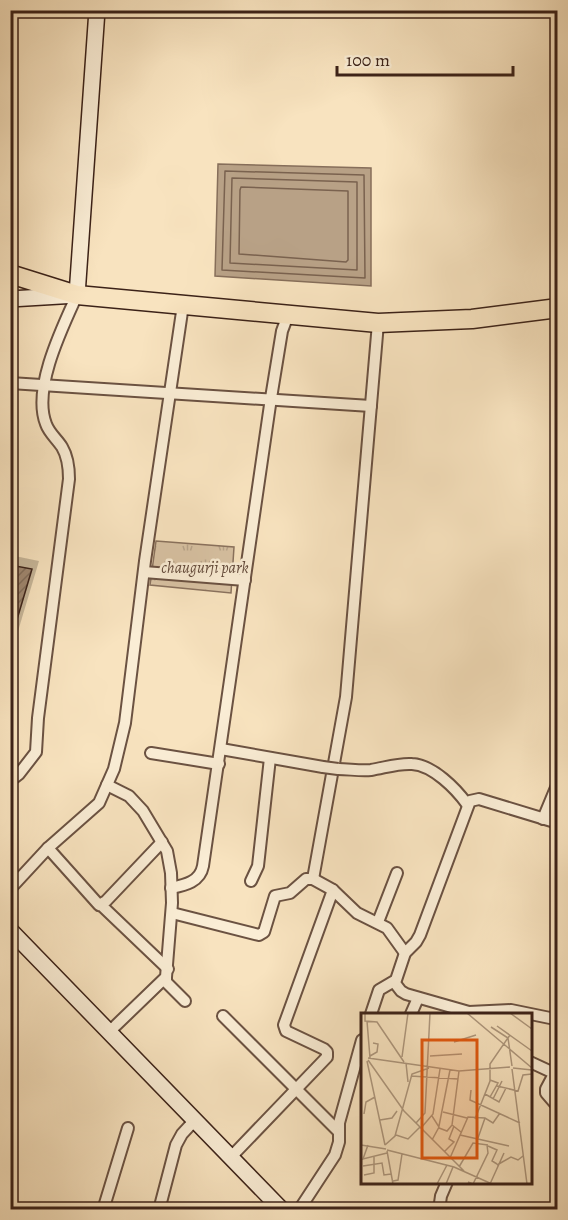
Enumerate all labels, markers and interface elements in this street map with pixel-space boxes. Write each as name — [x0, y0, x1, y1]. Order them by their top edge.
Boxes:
scale bar — [337, 39, 512, 77]
text: 100 m — [346, 48, 390, 72]
park label: chaugurji park — [161, 557, 249, 579]
inset map — [361, 1013, 532, 1184]

